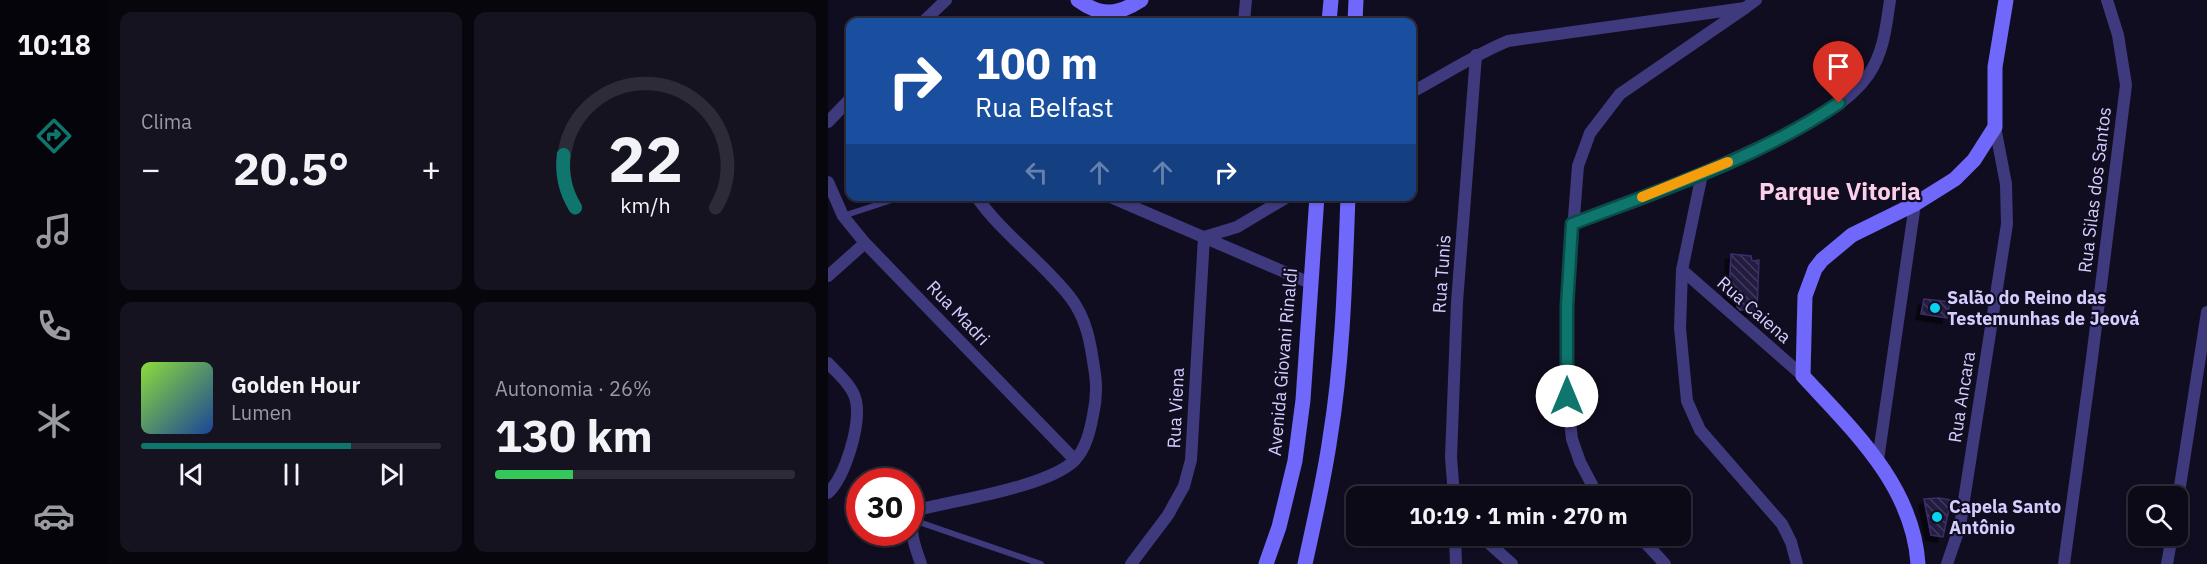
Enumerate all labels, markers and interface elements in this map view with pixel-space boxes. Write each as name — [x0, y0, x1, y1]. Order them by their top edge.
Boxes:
text: 10:18 — [17, 27, 91, 62]
text: 100 m — [975, 36, 1098, 91]
pin — [1813, 41, 1864, 103]
icon: right — [876, 42, 954, 120]
icon: arrive — [1822, 50, 1855, 83]
text: Rua Belfast — [975, 89, 1114, 124]
street label: Rua Silas dos Santos — [2073, 106, 2116, 274]
text: Clima — [141, 108, 192, 135]
icon: directions — [33, 115, 75, 157]
text: 22 — [608, 118, 682, 199]
text: 20.5° — [233, 139, 349, 197]
text: − — [141, 147, 161, 190]
text: + — [421, 147, 441, 190]
icon: left — [1020, 156, 1053, 189]
icon: ahead — [1083, 156, 1116, 189]
icon: ahead — [1146, 156, 1179, 189]
icon: right — [1209, 156, 1242, 189]
district label: Parque Vitoria — [1759, 175, 1921, 207]
text: km/h — [620, 191, 670, 219]
icon: music — [33, 210, 75, 252]
street label: Rua Tunis — [1427, 234, 1456, 314]
street label: Avenida Giovani Rinaldi — [1263, 267, 1302, 457]
street label: Rua Caiena — [1713, 271, 1796, 348]
street label: Rua Madri — [922, 275, 995, 350]
place label: Salão do Reino das Testemunhas de Jeová — [1947, 286, 2139, 330]
marker: Salão do Reino das Testemunhas de Jeová — [1928, 301, 1942, 315]
icon: phone — [33, 305, 75, 347]
street label: Rua Ancara — [1943, 349, 1980, 444]
position arrow — [1535, 364, 1599, 428]
street label: Rua Viena — [1162, 367, 1189, 449]
text: Golden Hour — [231, 370, 360, 399]
text: Autonomia · 26% — [495, 375, 652, 402]
text: Lumen — [231, 399, 292, 426]
icon: climate — [33, 400, 75, 442]
text: 130 km — [495, 406, 653, 464]
icon: previous — [175, 458, 208, 491]
icon: pause — [275, 458, 308, 491]
icon: next — [375, 458, 408, 491]
speed limit sign: 30 — [846, 468, 924, 546]
map controls — [2128, 486, 2188, 546]
button: search — [2128, 486, 2188, 546]
icon: car — [33, 495, 75, 537]
place label: Capela Santo Antônio — [1949, 495, 2061, 539]
text: 10:19 · 1 min · 270 m — [1409, 501, 1628, 530]
marker: Capela Santo Antônio — [1930, 510, 1944, 524]

